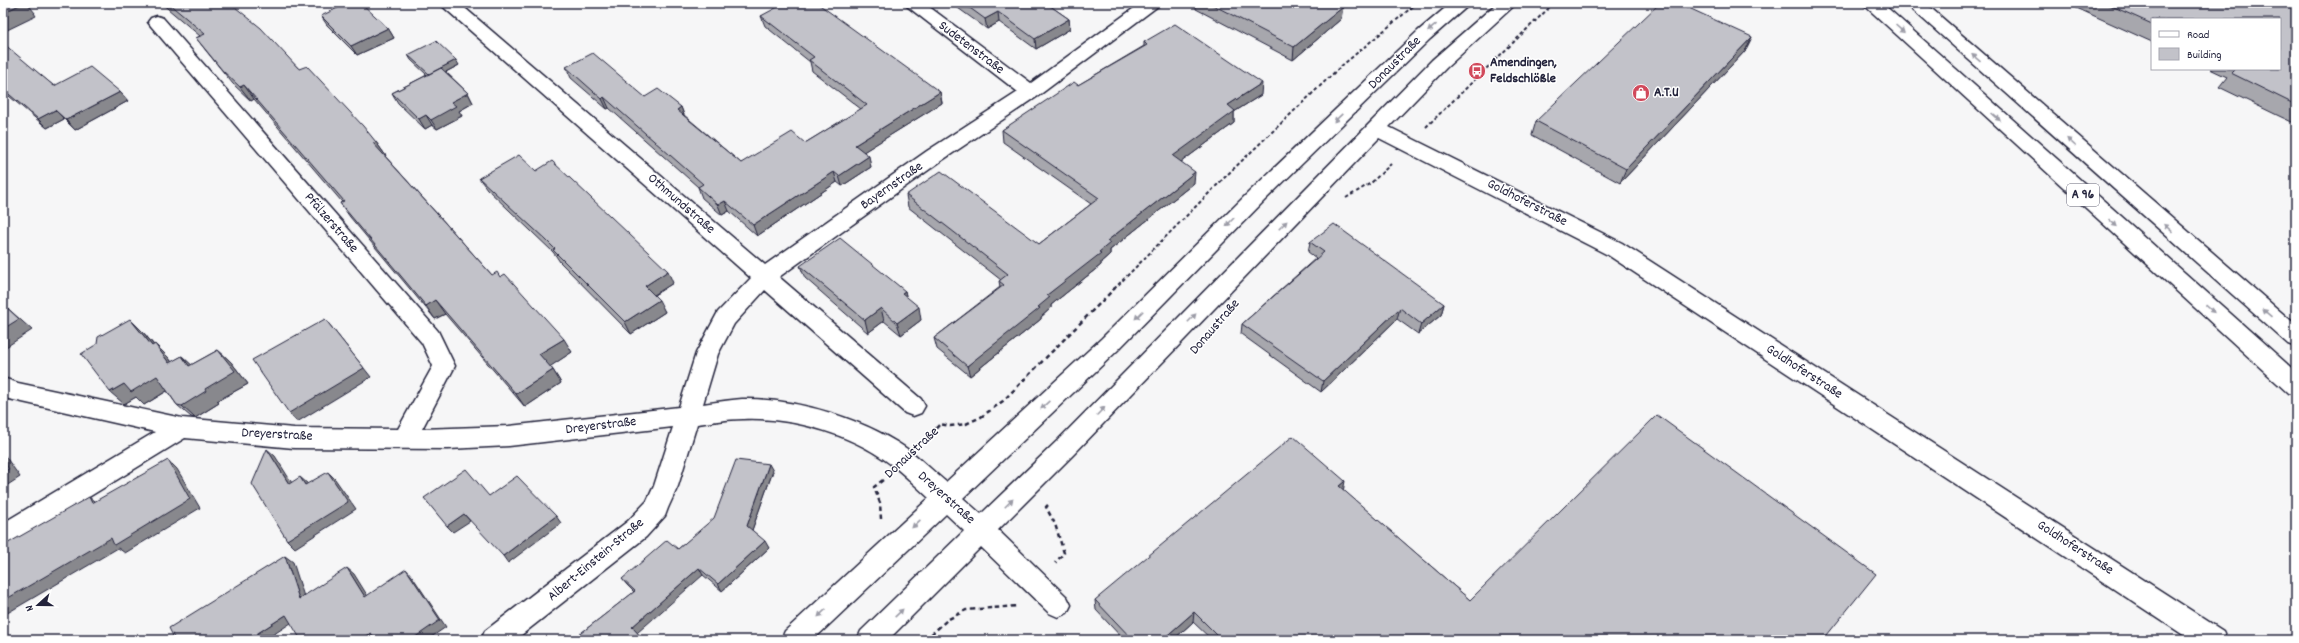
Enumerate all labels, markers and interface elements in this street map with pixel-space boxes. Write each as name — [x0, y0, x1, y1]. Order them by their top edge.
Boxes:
street label: Sudetenstraße — [934, 16, 1008, 80]
legend — [2151, 18, 2281, 70]
one-way arrow — [1426, 23, 1437, 32]
one-way arrow — [1895, 25, 1905, 34]
text: Road — [2187, 27, 2209, 44]
street label: Donaustraße — [1364, 32, 1426, 94]
text: Building — [2187, 47, 2222, 64]
place label: Amendingen, Feldschlößle — [1490, 53, 1557, 89]
one-way arrow — [1971, 54, 1982, 63]
bus stop icon: Amendingen, Feldschlößle — [1467, 61, 1487, 81]
shop icon: A.T.U — [1631, 83, 1651, 103]
place label: A.T.U — [1654, 83, 1679, 103]
one-way arrow — [1991, 112, 2002, 121]
one-way arrow — [1333, 114, 1343, 123]
one-way arrow — [2065, 137, 2076, 146]
street label: Bayernstraße — [857, 157, 927, 215]
street label: Othmundstraße — [643, 169, 719, 239]
street label: Goldhoferstraße — [1483, 174, 1571, 232]
road number: A 96 — [2067, 184, 2099, 206]
street label: Pfälzerstraße — [299, 189, 363, 257]
one-way arrow — [1225, 217, 1235, 227]
one-way arrow — [2108, 218, 2119, 227]
one-way arrow — [1278, 220, 1288, 230]
one-way arrow — [2163, 223, 2173, 232]
street label: Donaustraße — [1185, 295, 1245, 359]
one-way arrow — [2205, 305, 2216, 314]
one-way arrow — [2261, 308, 2272, 317]
one-way arrow — [1134, 310, 1144, 320]
one-way arrow — [1187, 313, 1197, 323]
street label: Goldhoferstraße — [1762, 340, 1846, 404]
one-way arrow — [1040, 400, 1050, 410]
one-way arrow — [1096, 406, 1106, 416]
street label: Dreyerstraße — [564, 412, 638, 440]
street label: Donaustraße — [880, 422, 944, 484]
street label: Dreyerstraße — [241, 423, 313, 447]
street label: Dreyerstraße — [913, 467, 979, 529]
one-way arrow — [1004, 498, 1014, 508]
street label: Albert-Einstein-Straße — [543, 514, 649, 606]
street label: Goldhoferstraße — [2033, 516, 2117, 580]
one-way arrow — [911, 519, 921, 529]
north arrow — [18, 585, 58, 625]
text: N — [22, 602, 39, 613]
one-way arrow — [817, 608, 827, 618]
one-way arrow — [894, 608, 904, 618]

